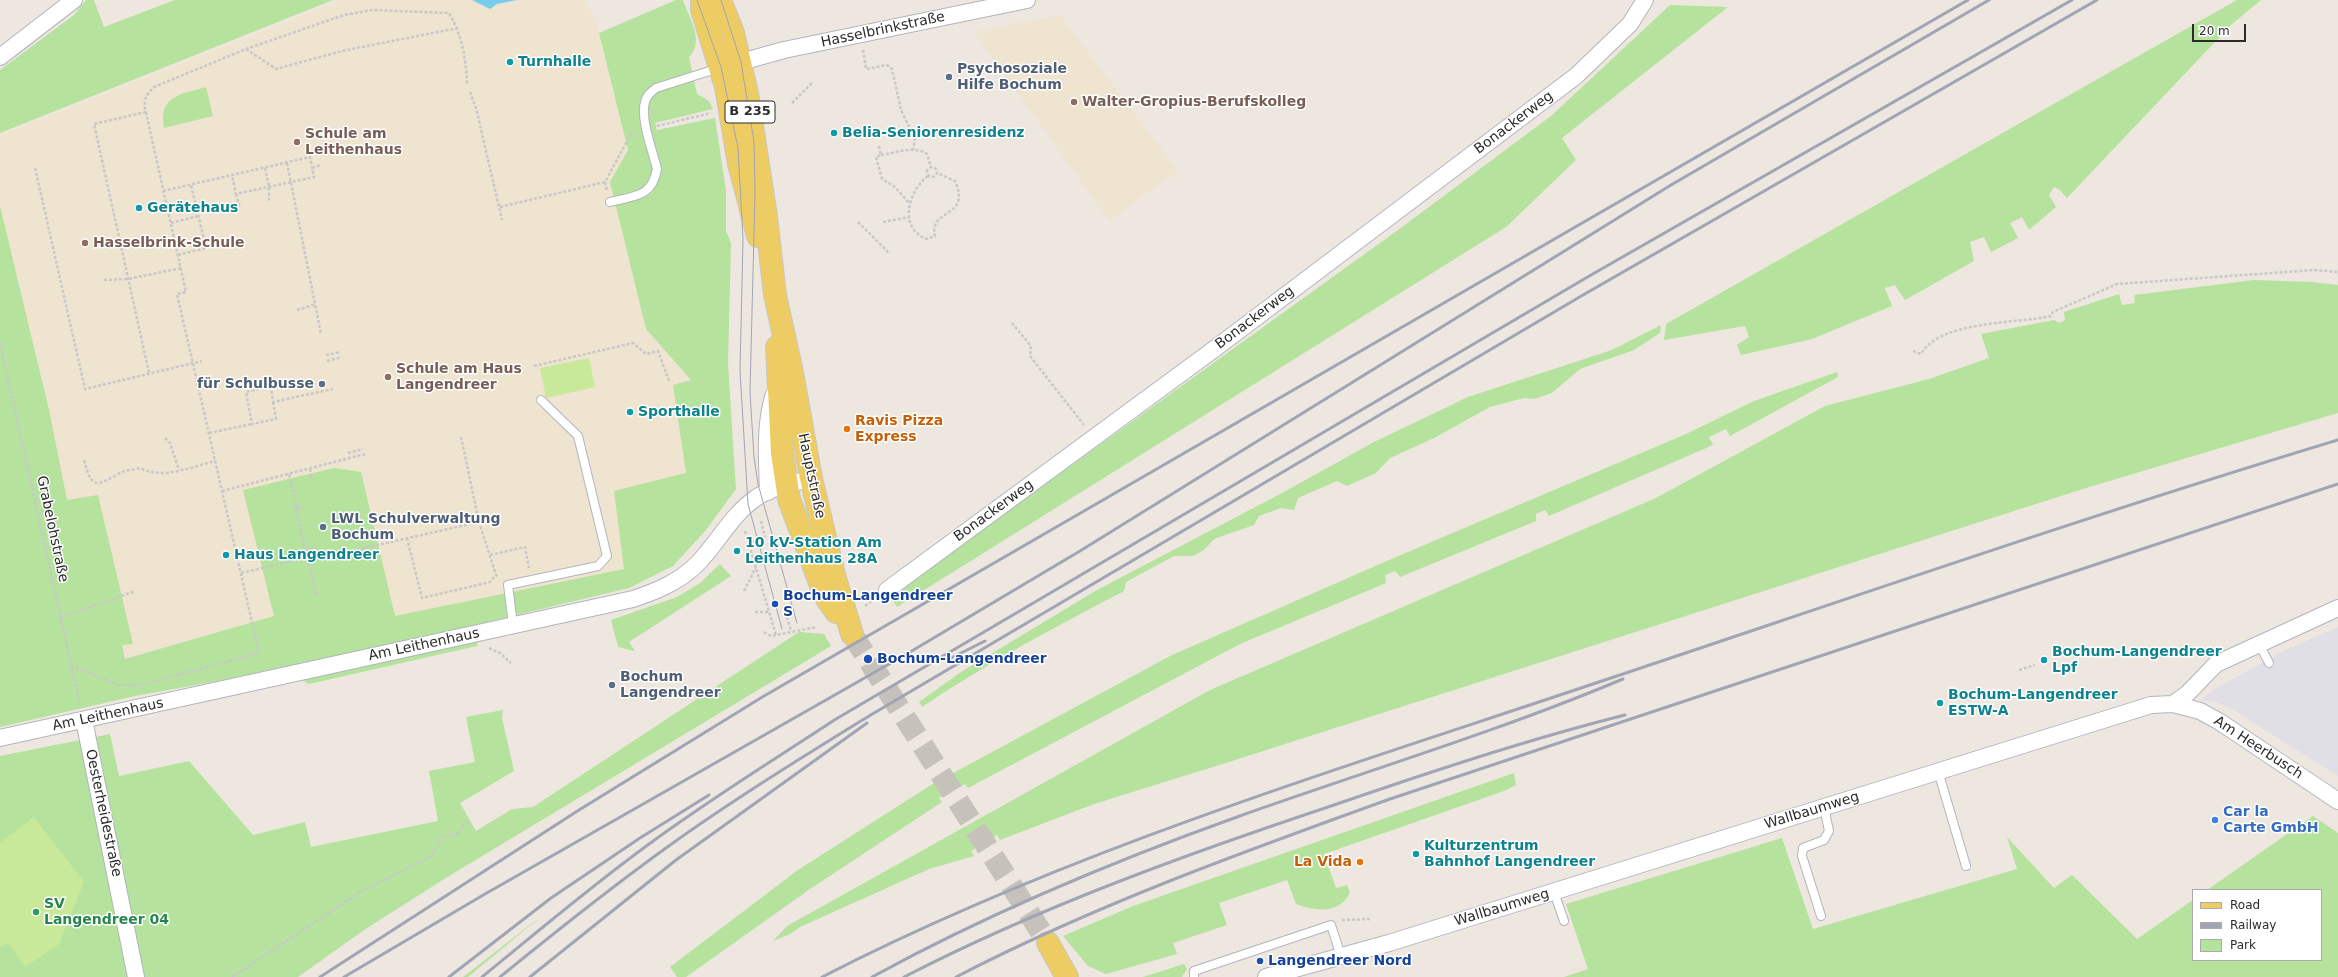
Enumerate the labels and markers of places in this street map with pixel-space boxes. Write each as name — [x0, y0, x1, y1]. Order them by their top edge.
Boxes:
place label: Turnhalle — [518, 54, 591, 70]
marker: Turnhalle — [505, 57, 515, 67]
place label: Psychosoziale Hilfe Bochum — [957, 61, 1067, 94]
marker: Psychosoziale Hilfe Bochum — [944, 72, 954, 82]
place label: Walter-Gropius-Berufskolleg — [1082, 94, 1306, 110]
marker: Walter-Gropius-Berufskolleg — [1069, 97, 1079, 107]
place label: Belia-Seniorenresidenz — [842, 125, 1025, 141]
place label: Schule am Leithenhaus — [305, 126, 402, 158]
marker: Belia-Seniorenresidenz — [829, 128, 839, 138]
marker: Schule am Leithenhaus — [292, 137, 302, 147]
place label: Gerätehaus — [147, 200, 238, 216]
marker: Gerätehaus — [134, 203, 144, 213]
place label: Hasselbrink-Schule — [93, 235, 245, 251]
marker: Hasselbrink-Schule — [80, 238, 90, 248]
place label: Schule am Haus Langendreer — [396, 361, 522, 394]
marker: Schule am Haus Langendreer — [383, 372, 393, 382]
place label: für Schulbusse — [197, 376, 314, 392]
marker: für Schulbusse — [317, 379, 327, 389]
place label: Sporthalle — [638, 404, 720, 420]
marker: Sporthalle — [625, 407, 635, 417]
place label: Ravis Pizza Express — [855, 413, 943, 446]
marker: Ravis Pizza Express — [842, 424, 852, 434]
place label: LWL Schulverwaltung Bochum — [331, 511, 501, 544]
marker: LWL Schulverwaltung Bochum — [318, 522, 328, 532]
place label: 10 kV-Station Am Leithenhaus 28A — [745, 535, 882, 568]
marker: 10 kV-Station Am Leithenhaus 28A — [732, 546, 742, 556]
place label: Haus Langendreer — [234, 547, 379, 563]
marker: Haus Langendreer — [221, 550, 231, 560]
place label: Bochum-Langendreer S — [783, 588, 953, 620]
marker: Bochum-Langendreer S — [770, 599, 780, 609]
place label: Bochum-Langendreer Lpf — [2052, 644, 2222, 676]
place label: Bochum-Langendreer — [877, 651, 1047, 667]
marker: Bochum-Langendreer — [862, 653, 874, 665]
marker: Bochum-Langendreer Lpf — [2039, 655, 2049, 665]
place label: Bochum Langendreer — [620, 669, 721, 702]
marker: Bochum Langendreer — [607, 680, 617, 690]
place label: Bochum-Langendreer ESTW-A — [1948, 687, 2118, 720]
marker: Bochum-Langendreer ESTW-A — [1935, 698, 1945, 708]
place label: Car la Carte GmbH — [2223, 804, 2319, 836]
marker: Car la Carte GmbH — [2210, 815, 2220, 825]
place label: Kulturzentrum Bahnhof Langendreer — [1424, 838, 1595, 870]
marker: Kulturzentrum Bahnhof Langendreer — [1411, 849, 1421, 859]
place label: La Vida — [1294, 854, 1352, 870]
marker: La Vida — [1355, 857, 1365, 867]
place label: SV Langendreer 04 — [44, 896, 169, 928]
marker: SV Langendreer 04 — [31, 907, 41, 917]
place label: Langendreer Nord — [1268, 953, 1412, 969]
marker: Langendreer Nord — [1255, 956, 1265, 966]

